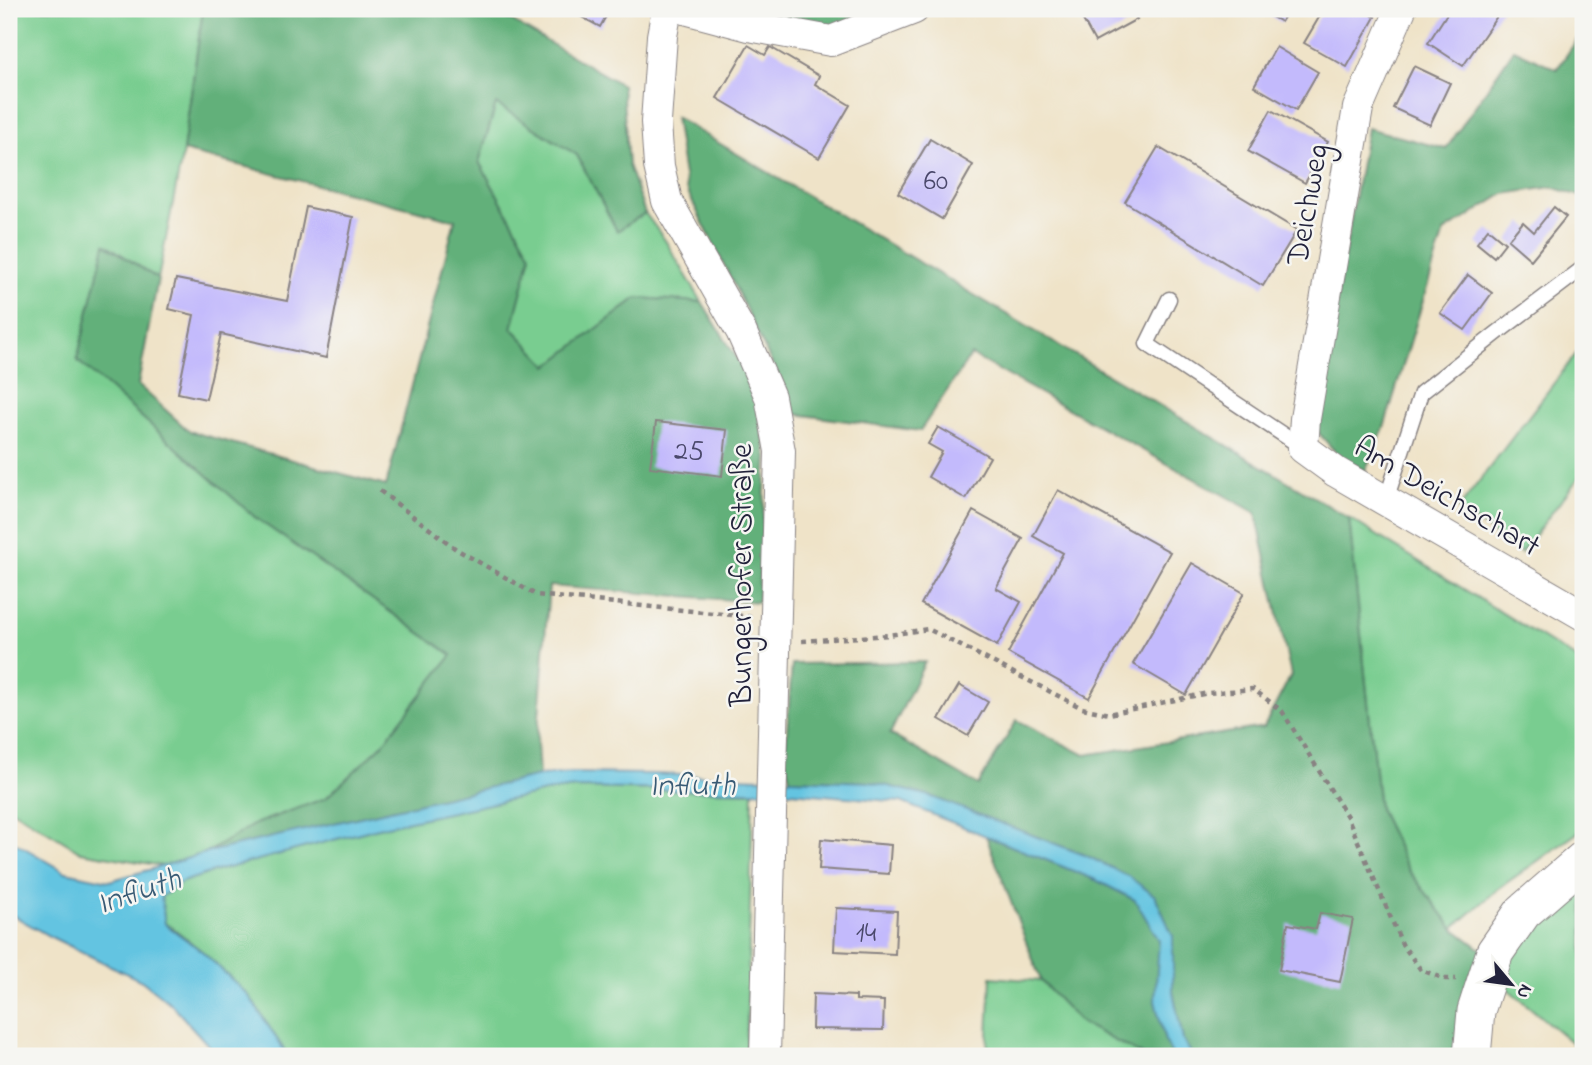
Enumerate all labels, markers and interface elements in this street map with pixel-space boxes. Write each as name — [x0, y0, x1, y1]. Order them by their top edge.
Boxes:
street label: Deichweg — [1275, 140, 1343, 270]
house number: 60 — [924, 162, 948, 203]
street label: Am Deichschart — [1344, 425, 1549, 571]
house number: 25 — [674, 432, 704, 473]
street label: Bungerhofer Straße — [720, 443, 767, 707]
water label: Influth — [649, 763, 736, 811]
water label: Influth — [91, 856, 189, 929]
house number: 14 — [856, 914, 877, 955]
north arrow — [1476, 950, 1546, 1020]
text: N — [1509, 979, 1539, 1003]

